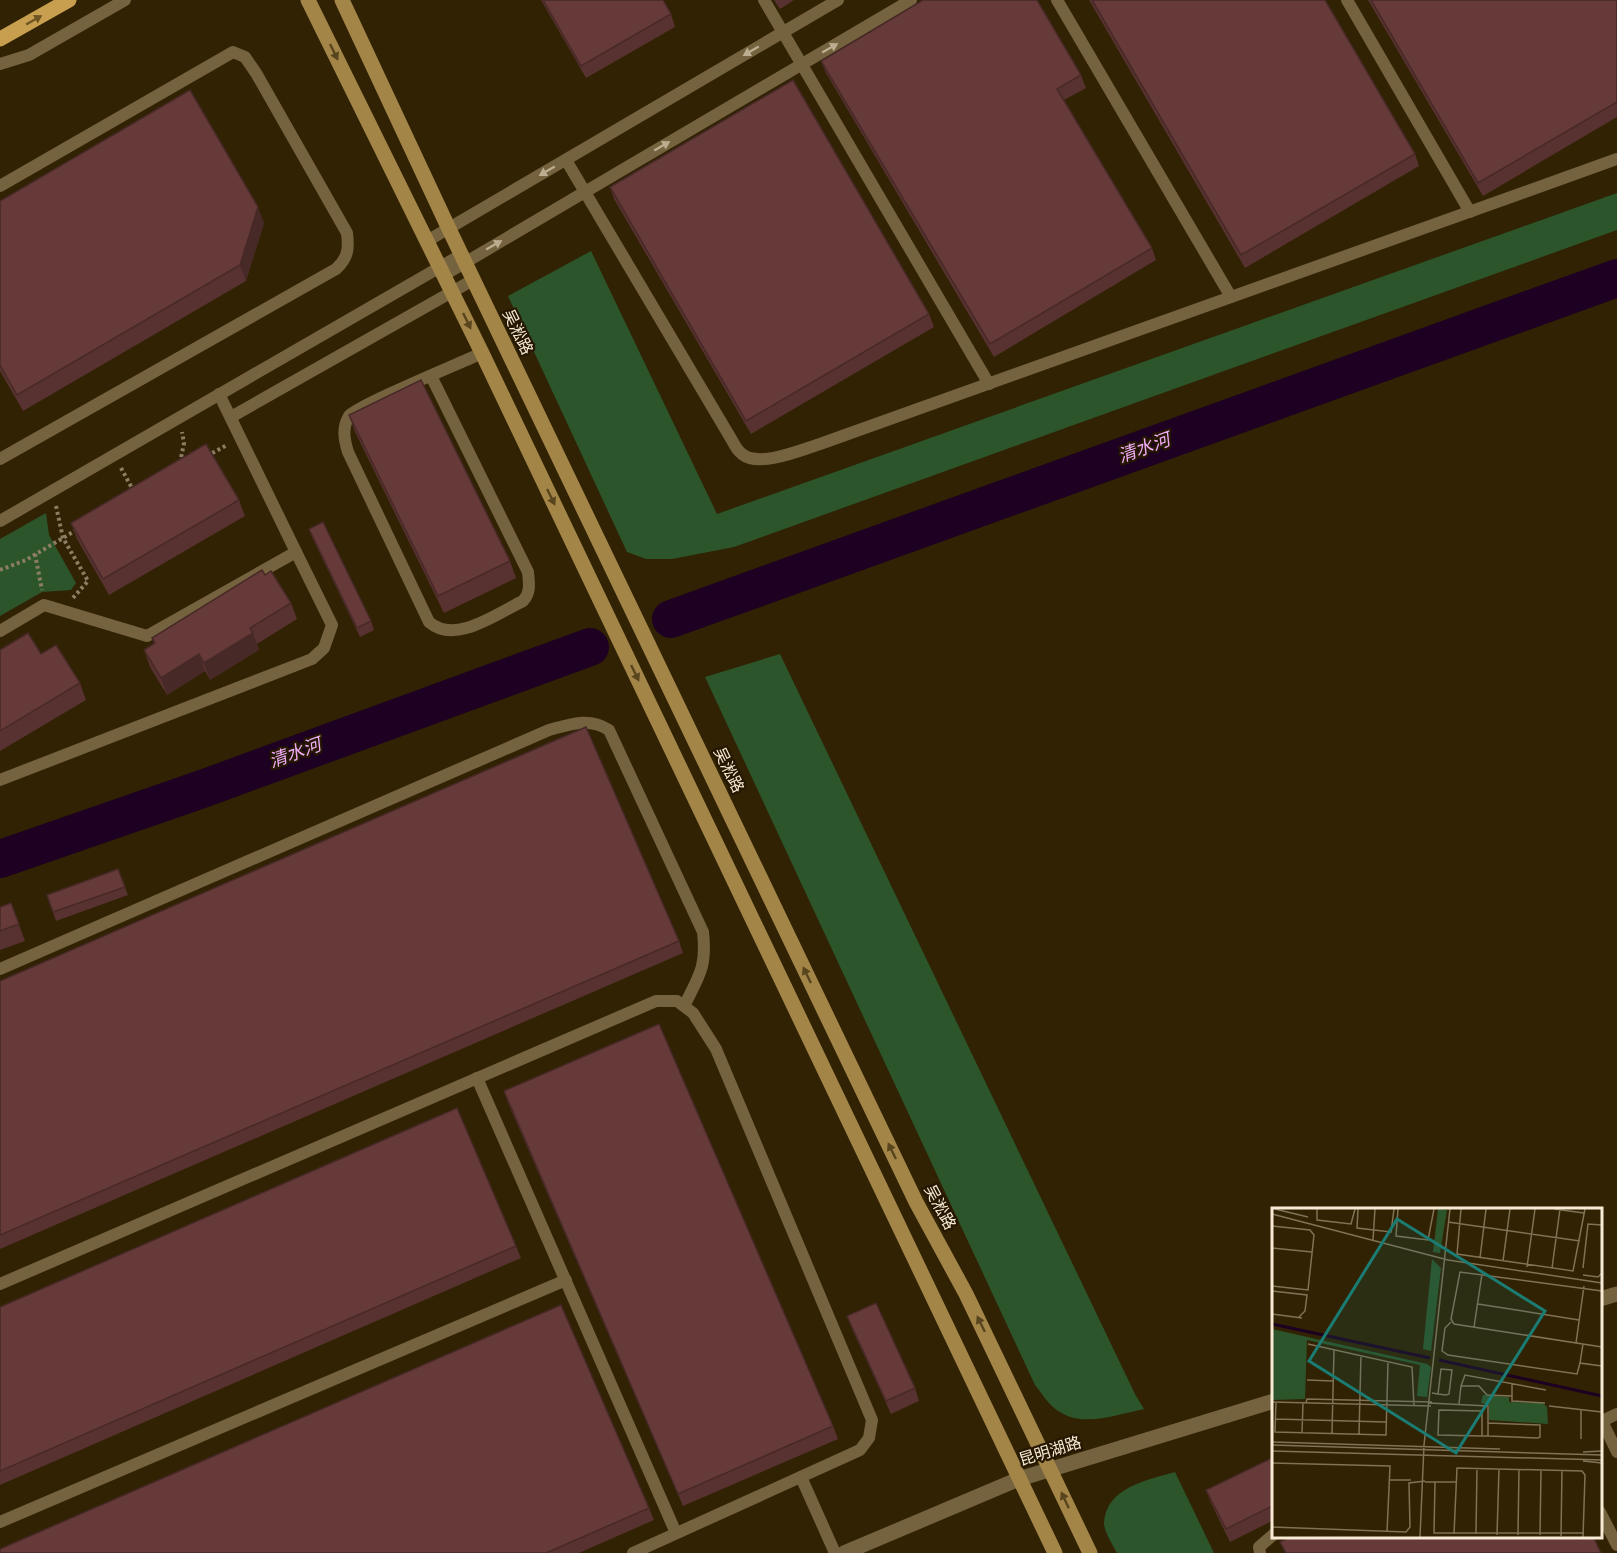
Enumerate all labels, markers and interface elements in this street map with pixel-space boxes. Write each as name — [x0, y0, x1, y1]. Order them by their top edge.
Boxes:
one-way arrow — [26, 15, 43, 25]
one-way arrow — [822, 42, 838, 53]
one-way arrow — [329, 44, 338, 61]
one-way arrow — [742, 46, 759, 56]
one-way arrow — [654, 141, 670, 152]
one-way arrow — [538, 166, 555, 176]
one-way arrow — [486, 240, 502, 251]
street label: 吴淞路 — [499, 306, 537, 358]
one-way arrow — [462, 313, 471, 330]
water label: 清水河 — [1115, 427, 1176, 468]
one-way arrow — [546, 489, 556, 506]
one-way arrow — [630, 665, 639, 682]
water label: 清水河 — [266, 732, 327, 773]
street label: 吴淞路 — [710, 744, 748, 796]
one-way arrow — [803, 967, 812, 984]
one-way arrow — [887, 1142, 897, 1160]
street label: 吴淞路 — [920, 1181, 960, 1233]
inset map — [1272, 1208, 1602, 1538]
one-way arrow — [976, 1316, 985, 1333]
street label: 昆明湖路 — [1017, 1433, 1083, 1469]
one-way arrow — [1061, 1492, 1070, 1509]

